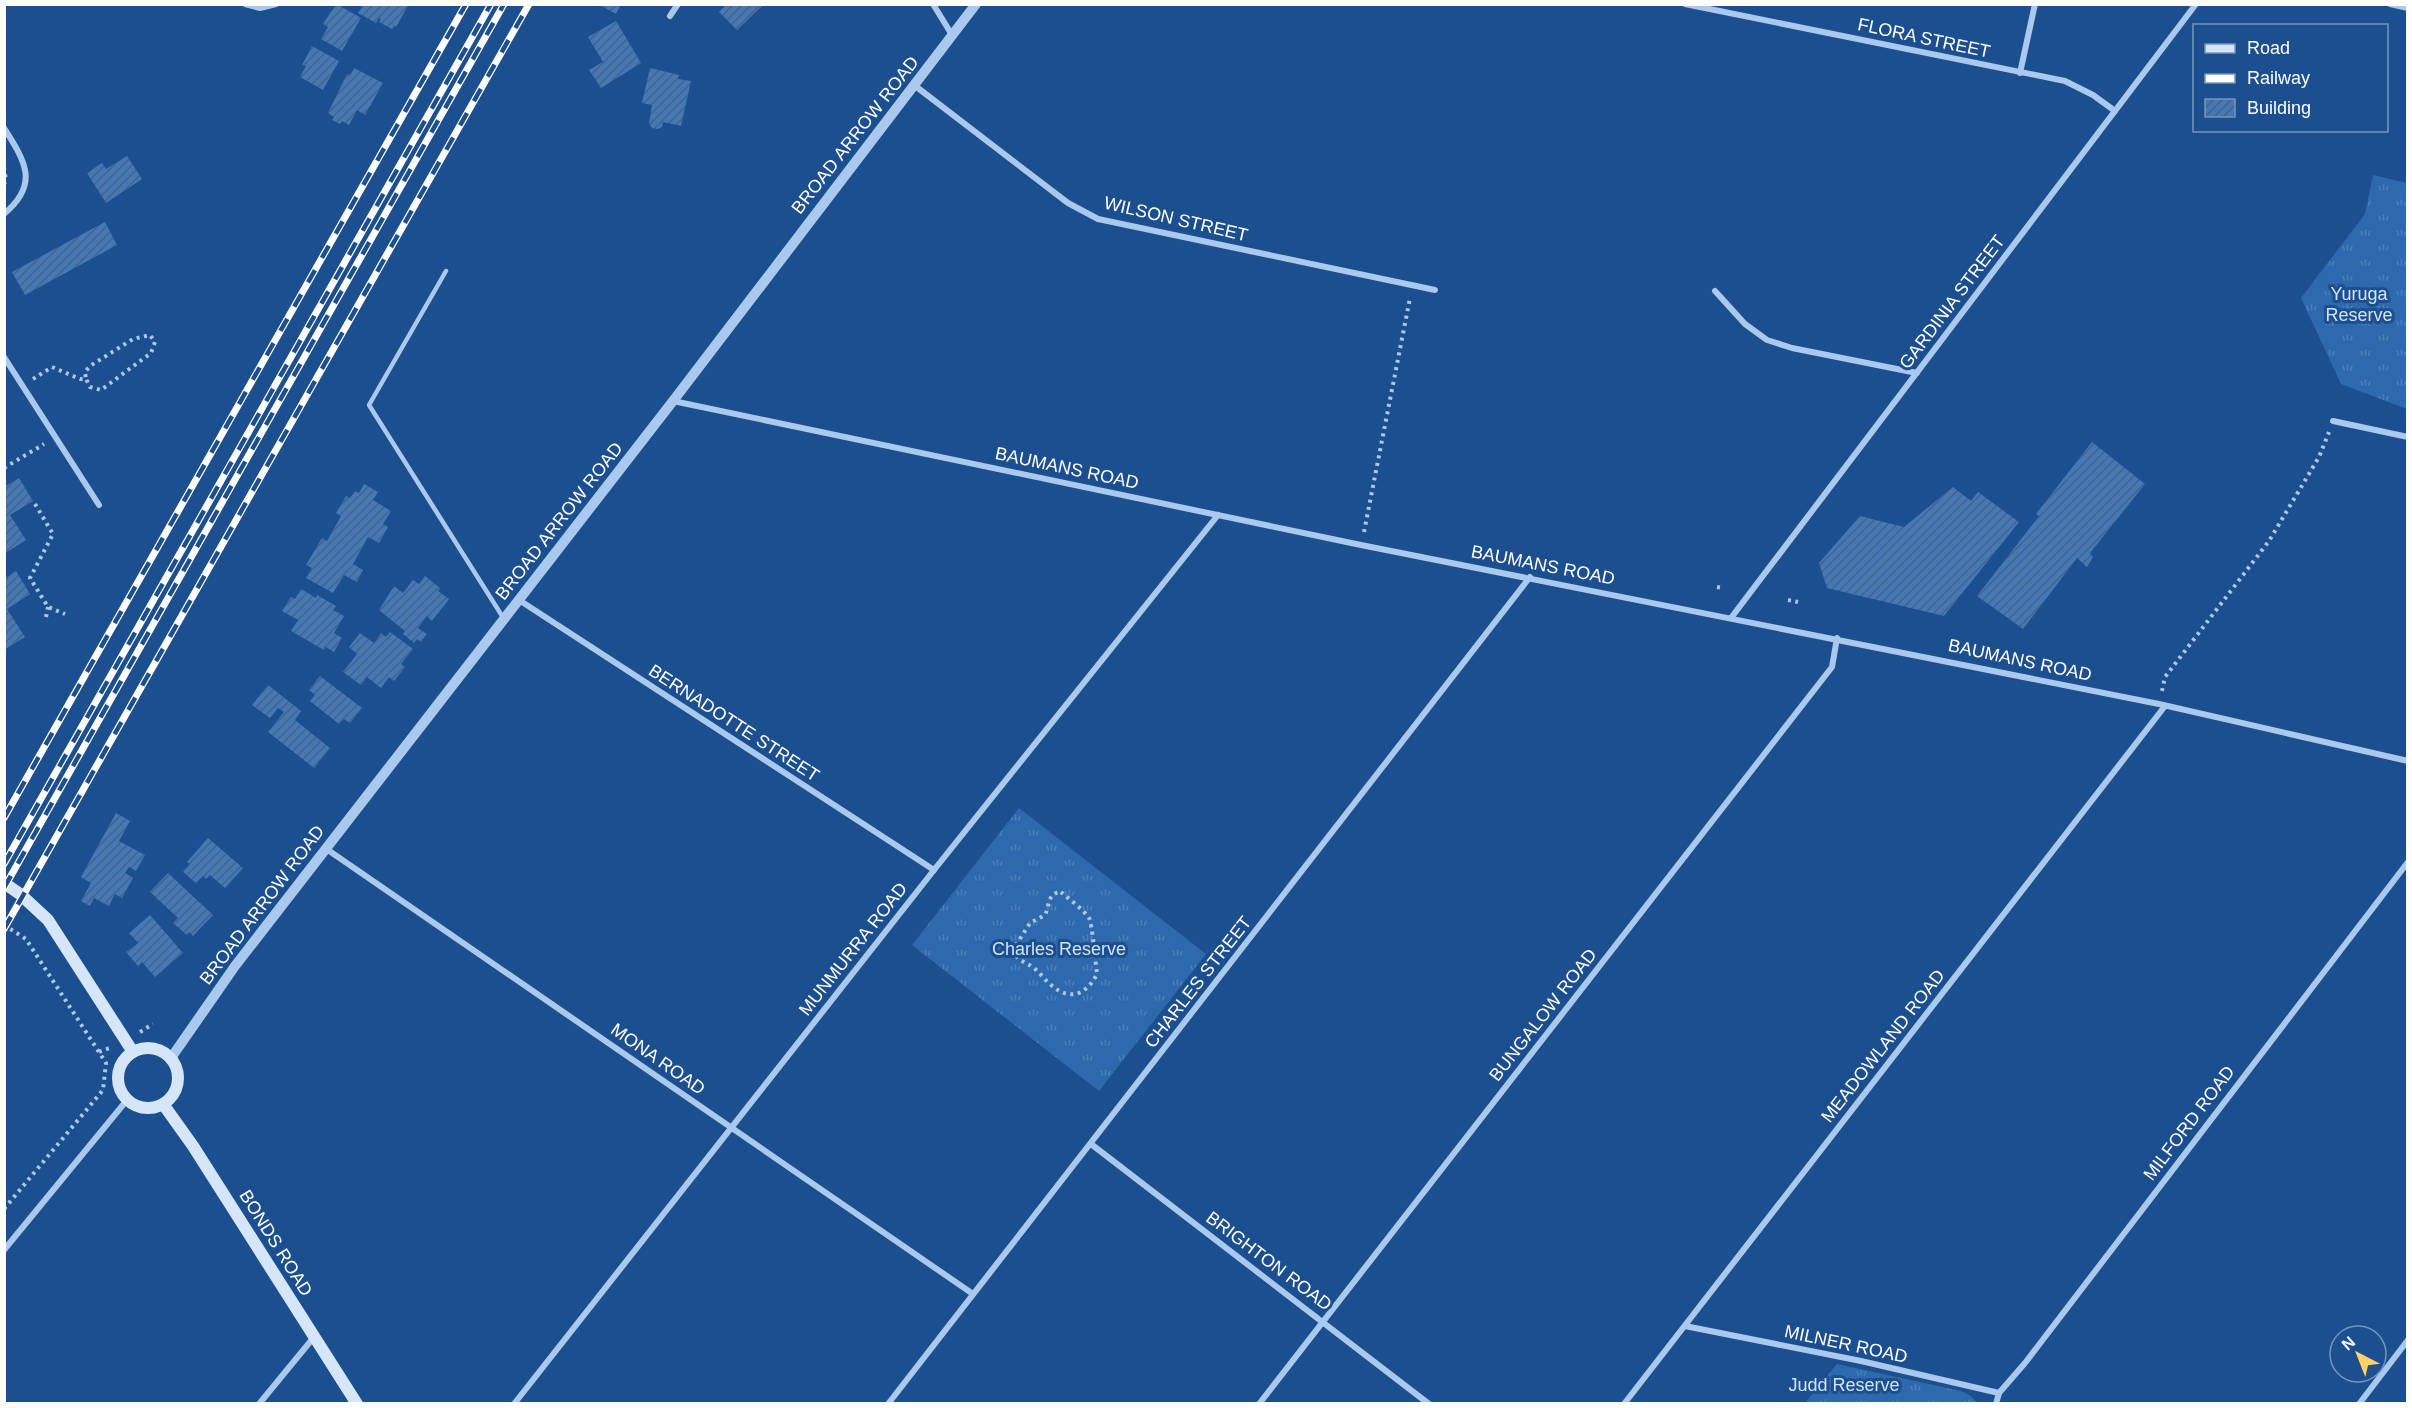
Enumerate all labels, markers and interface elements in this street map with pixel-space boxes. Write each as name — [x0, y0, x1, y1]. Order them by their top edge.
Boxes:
street label: FLORA STREET — [1856, 14, 1992, 62]
legend — [2193, 24, 2388, 132]
text: Road — [2247, 38, 2290, 58]
street label: BROAD ARROW ROAD — [787, 52, 923, 218]
text: Railway — [2247, 68, 2310, 88]
text: Building — [2247, 98, 2311, 118]
street label: WILSON STREET — [1102, 193, 1250, 245]
street label: GARDINIA STREET — [1895, 231, 2009, 373]
park label: Yuruga Reserve — [2325, 284, 2393, 325]
street label: BROAD ARROW ROAD — [491, 438, 627, 604]
street label: BAUMANS ROAD — [994, 443, 1140, 493]
street label: BAUMANS ROAD — [1469, 541, 1617, 589]
street label: BAUMANS ROAD — [1947, 635, 2093, 685]
street label: BERNADOTTE STREET — [645, 660, 823, 786]
street label: BROAD ARROW ROAD — [196, 822, 328, 988]
street label: MUNMURRA ROAD — [795, 879, 911, 1019]
street label: CHARLES STREET — [1141, 912, 1255, 1052]
park label: Charles Reserve — [992, 939, 1126, 959]
street label: BUNGALOW ROAD — [1485, 945, 1601, 1085]
street label: MEADOWLAND ROAD — [1817, 966, 1949, 1126]
street label: MONA ROAD — [607, 1019, 709, 1099]
street label: MILFORD ROAD — [2139, 1062, 2239, 1184]
street label: BONDS ROAD — [235, 1186, 317, 1300]
street label: BRIGHTON ROAD — [1202, 1207, 1336, 1315]
street label: MILNER ROAD — [1783, 1321, 1909, 1367]
north arrow — [2328, 1324, 2388, 1384]
text: N — [2338, 1333, 2358, 1353]
park label: Judd Reserve — [1788, 1375, 1900, 1395]

